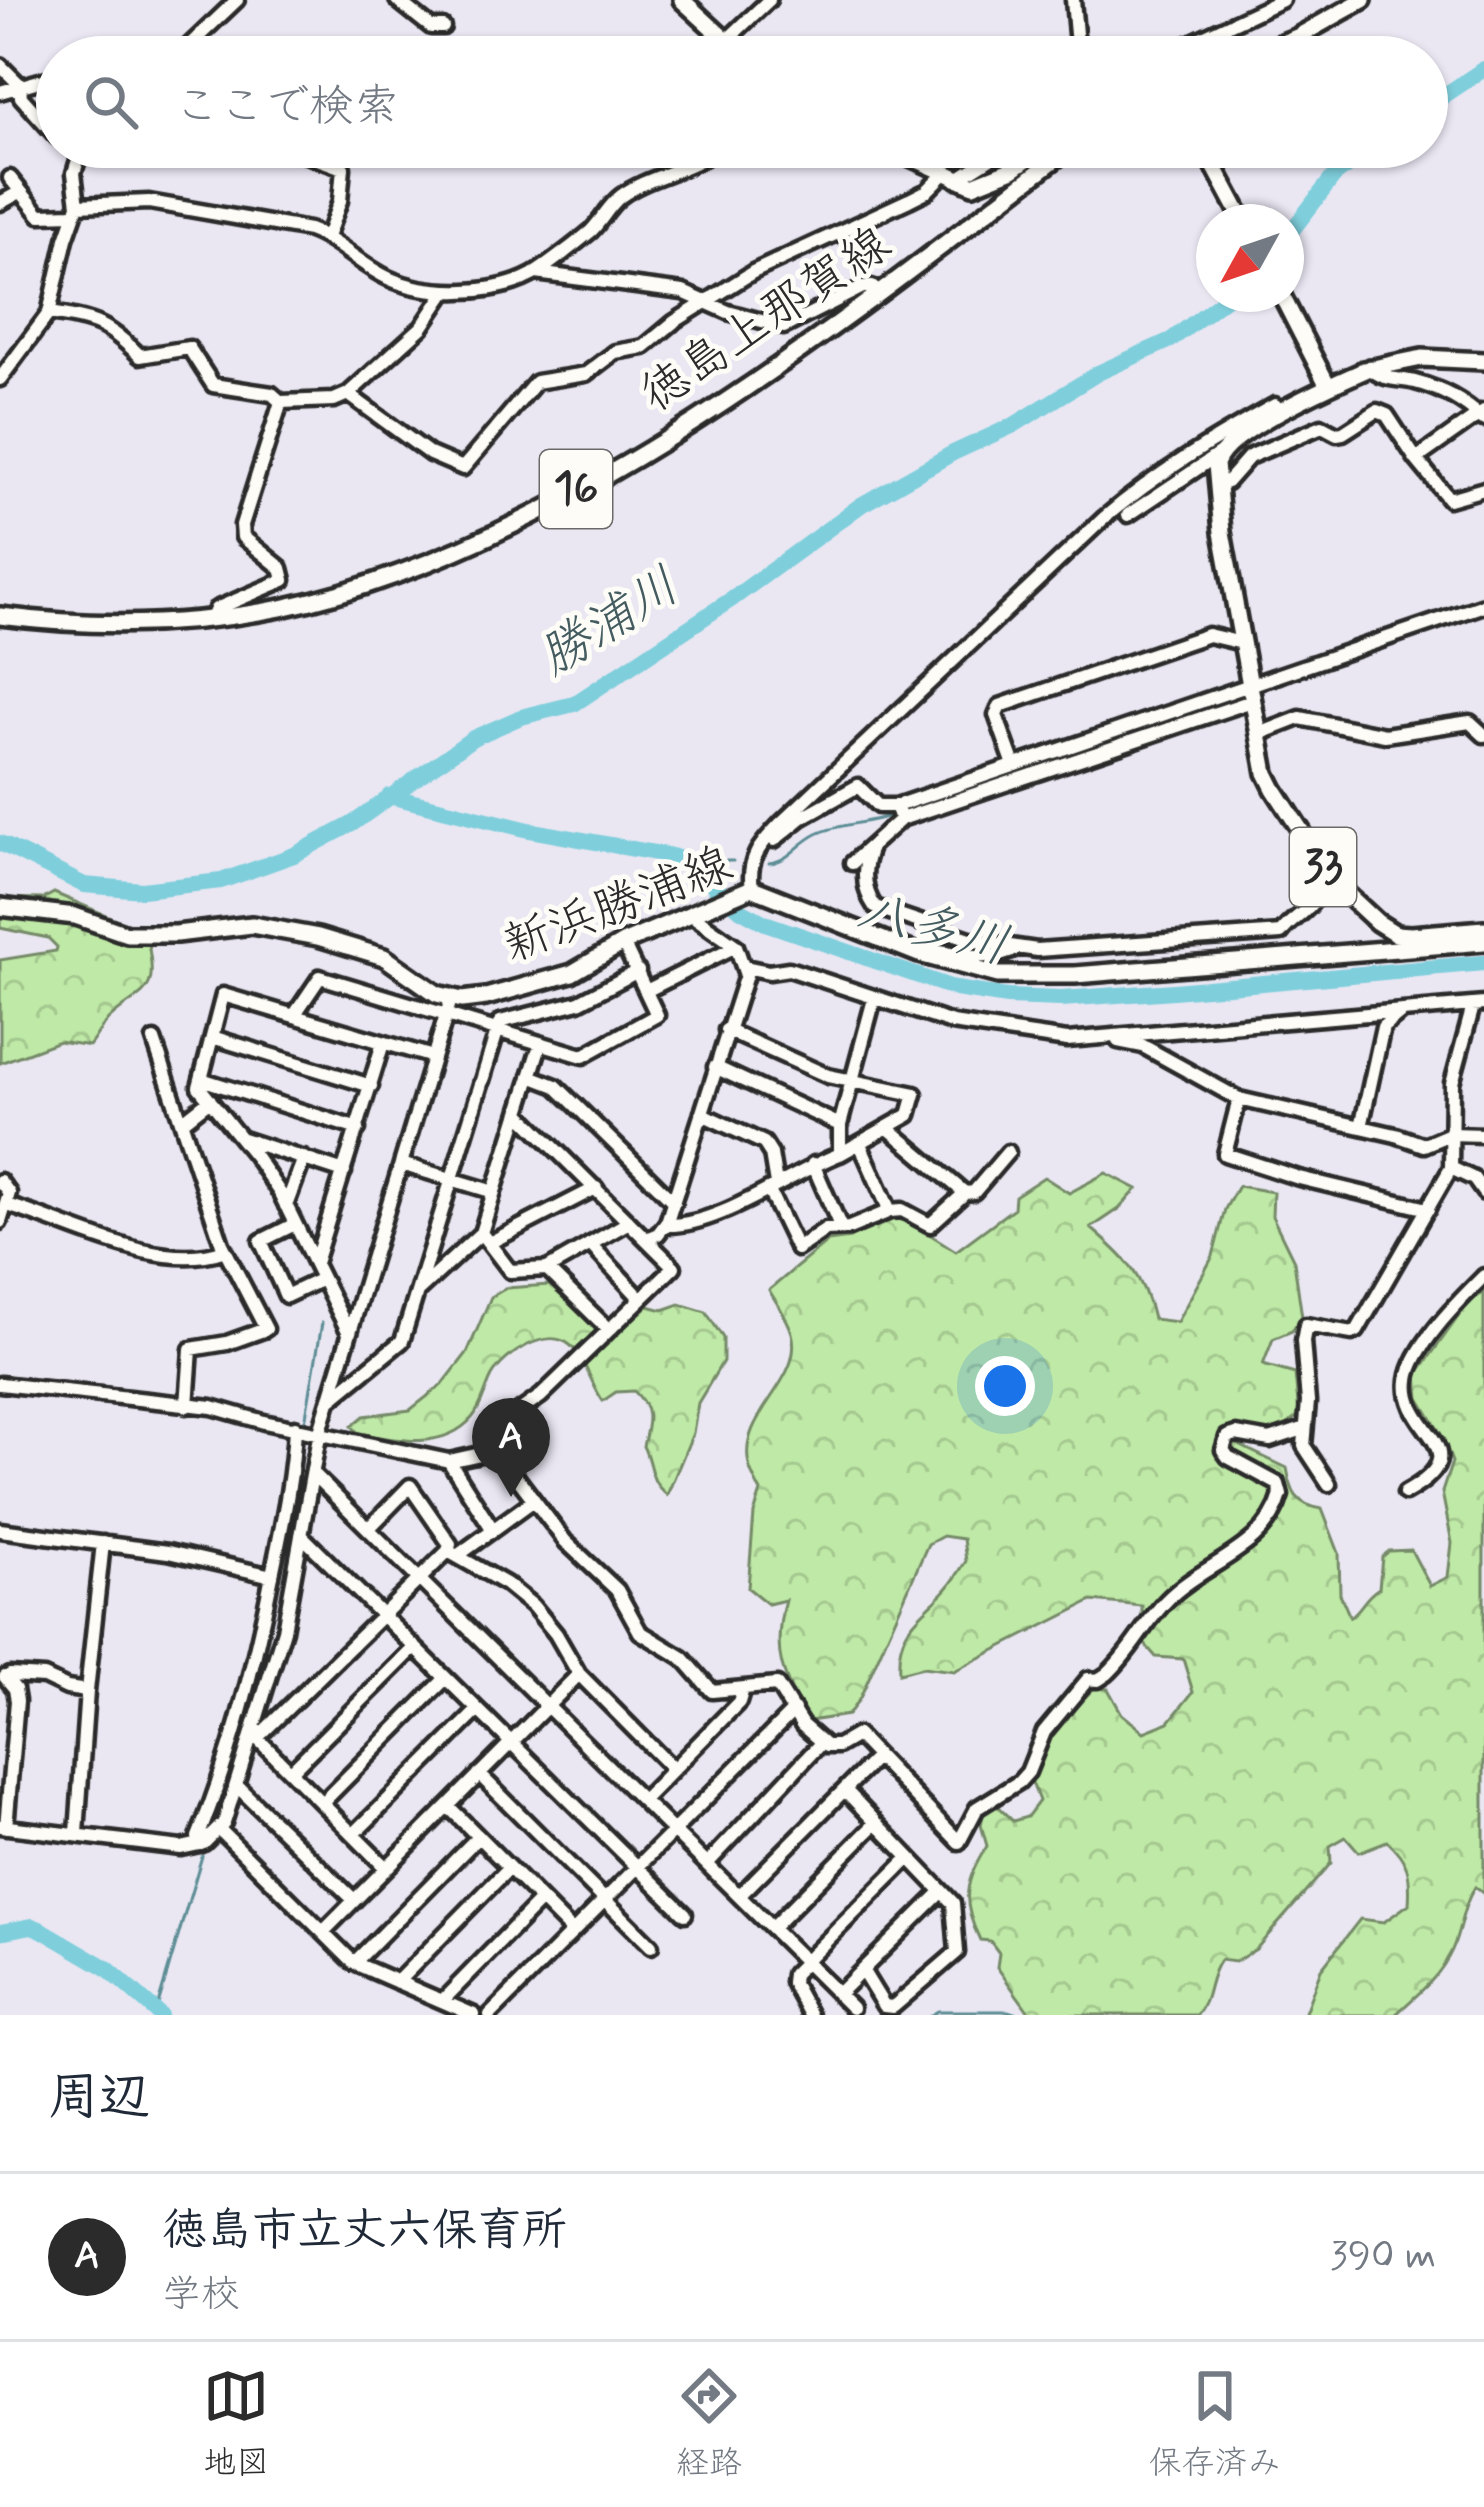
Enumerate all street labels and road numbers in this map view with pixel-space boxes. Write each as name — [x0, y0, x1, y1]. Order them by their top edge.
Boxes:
street label: 徳島上那賀線 — [629, 213, 903, 427]
road number: 16 — [540, 450, 612, 528]
road number: 33 — [1290, 828, 1356, 906]
street label: 新浜勝浦線 — [495, 834, 741, 978]

